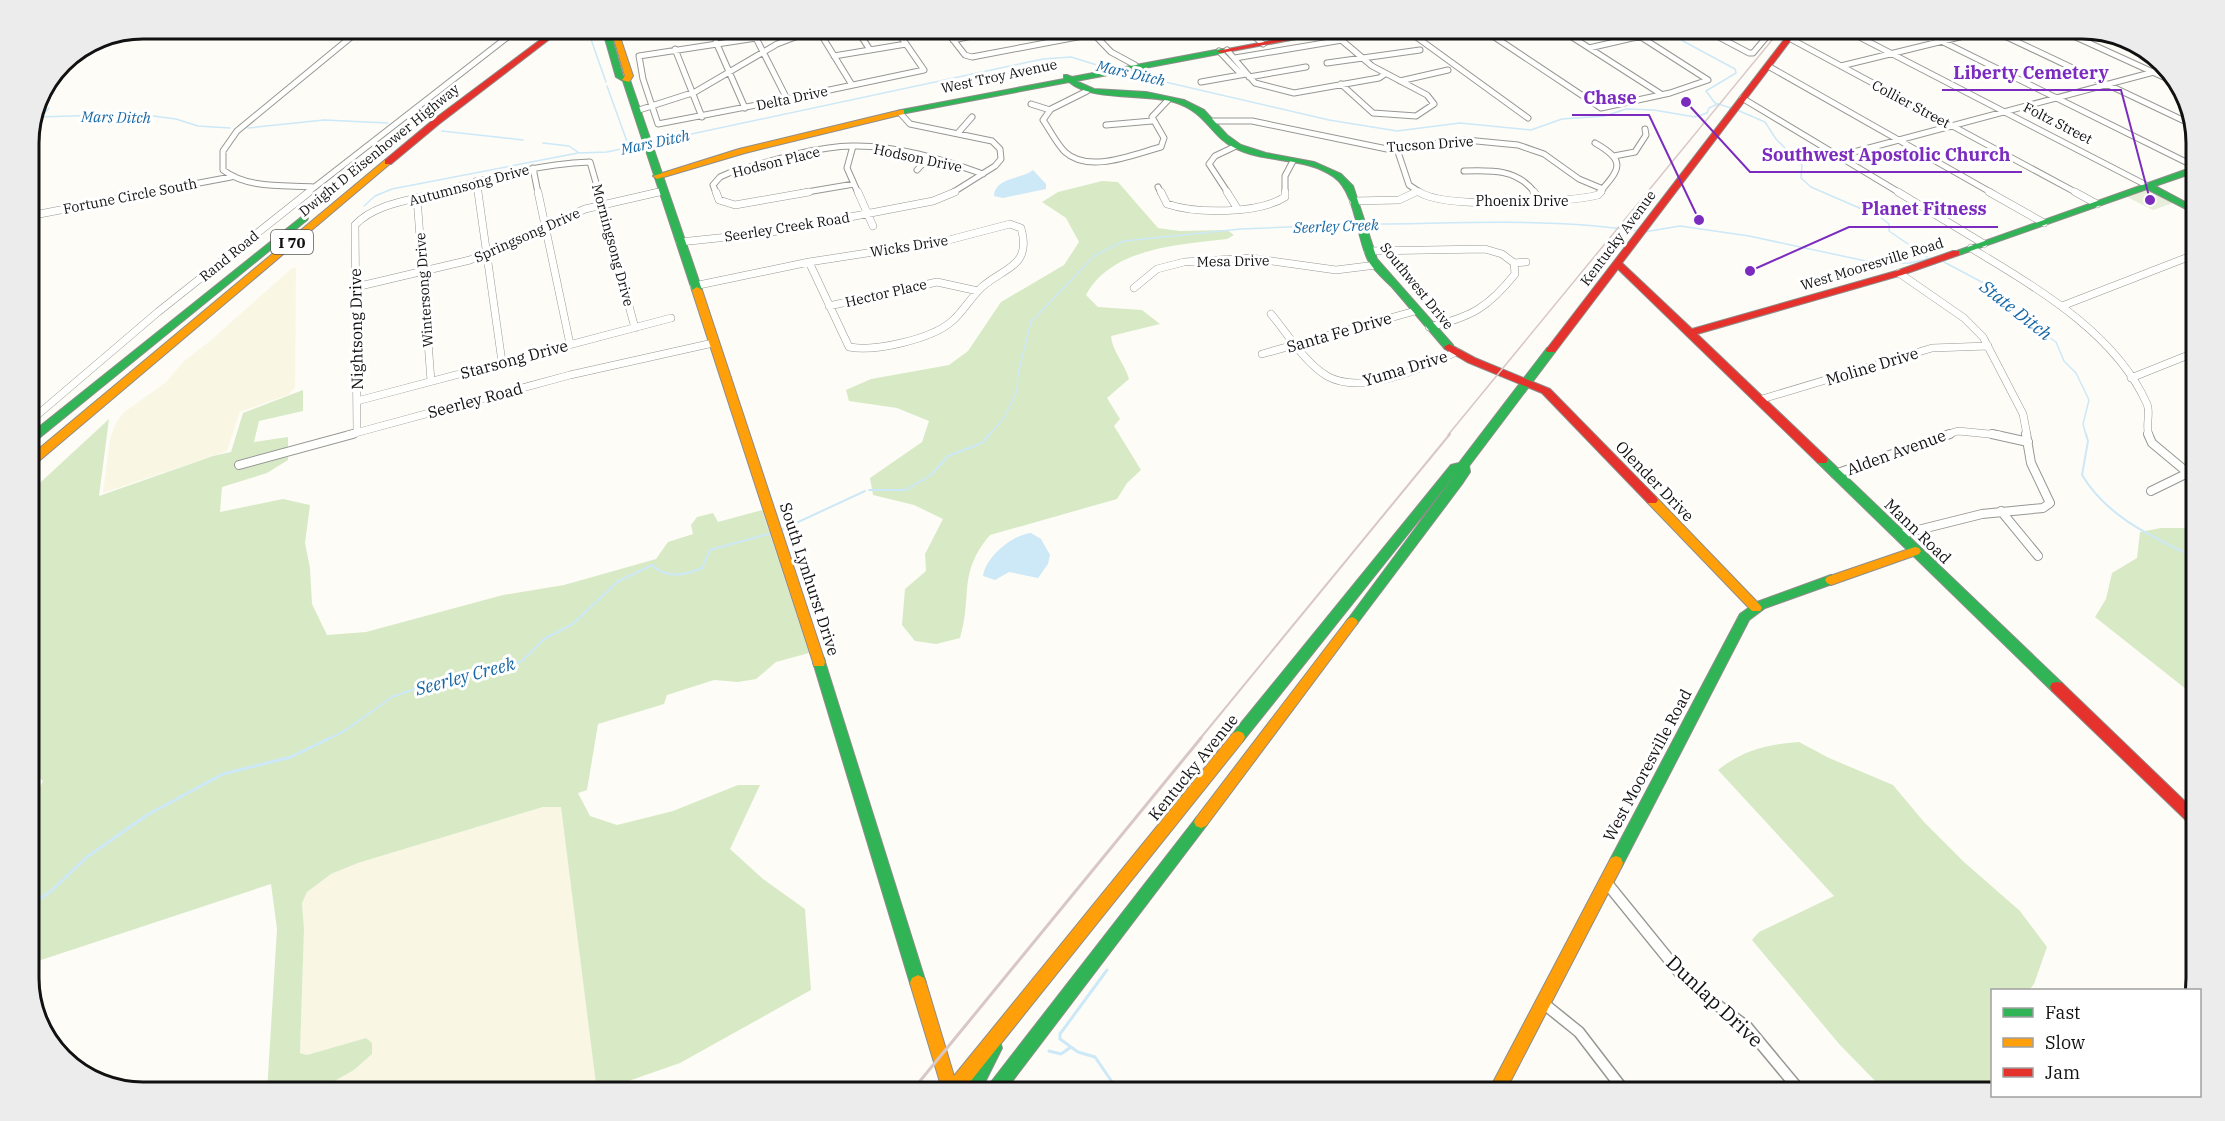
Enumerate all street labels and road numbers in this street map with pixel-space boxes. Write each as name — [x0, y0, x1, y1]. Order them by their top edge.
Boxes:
street label: West Troy Avenue — [939, 55, 1059, 97]
street label: Collier Street — [1869, 76, 1953, 132]
street label: Dwight D Eisenhower Highway — [295, 79, 463, 220]
street label: Delta Drive — [755, 82, 829, 114]
street label: Foltz Street — [2021, 98, 2096, 148]
street label: Tucson Drive — [1386, 132, 1474, 156]
street label: Hodson Drive — [872, 140, 964, 176]
street label: Hodson Place — [730, 142, 822, 182]
street label: Autumnsong Drive — [407, 160, 531, 210]
street label: Fortune Circle South — [61, 174, 199, 218]
street label: Morningsong Drive — [588, 182, 638, 308]
street label: Kentucky Avenue — [1576, 187, 1660, 289]
street label: Phoenix Drive — [1476, 192, 1568, 210]
street label: Springsong Drive — [471, 204, 583, 266]
street label: Seerley Creek Road — [723, 208, 851, 246]
street label: Rand Road — [196, 226, 263, 285]
road number: I 70 — [271, 230, 313, 254]
street label: Wicks Drive — [869, 231, 949, 261]
street label: Wintersong Drive — [411, 232, 437, 348]
street label: West Mooresville Road — [1798, 234, 1946, 294]
street label: Southwest Drive — [1376, 239, 1458, 333]
street label: Mesa Drive — [1196, 251, 1270, 271]
street label: Nightsong Drive — [345, 268, 367, 390]
street label: Hector Place — [843, 275, 929, 311]
street label: Santa Fe Drive — [1284, 307, 1394, 357]
street label: Starsong Drive — [458, 335, 570, 383]
street label: Moline Drive — [1823, 342, 1921, 390]
street label: Yuma Drive — [1360, 346, 1450, 390]
street label: Seerley Road — [425, 378, 525, 422]
street label: Alden Avenue — [1844, 425, 1948, 479]
street label: Olender Drive — [1611, 436, 1699, 526]
street label: Mann Road — [1880, 494, 1956, 568]
street label: South Lynhurst Drive — [776, 500, 844, 658]
street label: West Mooresville Road — [1598, 685, 1696, 845]
street label: Kentucky Avenue — [1144, 710, 1242, 824]
street label: Dunlap Drive — [1661, 949, 1769, 1053]

